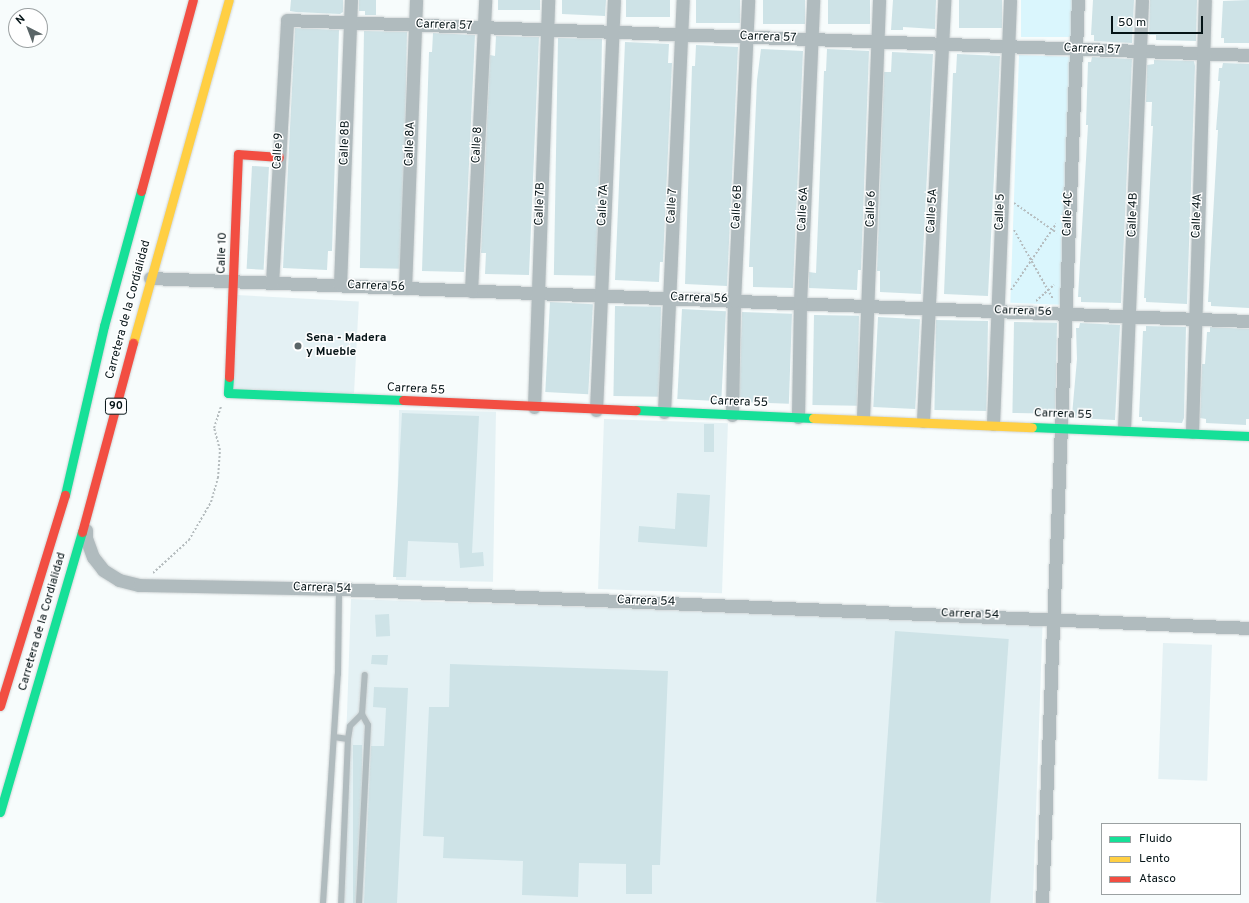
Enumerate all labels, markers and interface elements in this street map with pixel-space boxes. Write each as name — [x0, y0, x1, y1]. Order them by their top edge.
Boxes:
north arrow — [8, 8, 48, 48]
scale bar — [1113, 8, 1205, 34]
text: N — [13, 12, 28, 28]
text: 50 m — [1118, 15, 1146, 31]
street label: Carrera 57 — [415, 18, 473, 34]
street label: Carrera 57 — [739, 30, 797, 46]
street label: Carrera 57 — [1063, 42, 1121, 58]
street label: Calle 8B — [338, 120, 354, 166]
street label: Calle 8A — [403, 121, 419, 167]
street label: Calle 8 — [470, 126, 486, 164]
street label: Calle 9 — [271, 132, 287, 170]
street label: Calle 7B — [533, 182, 549, 226]
street label: Calle 7A — [596, 183, 612, 227]
street label: Calle 6B — [730, 184, 746, 230]
street label: Calle 6A — [796, 186, 812, 232]
street label: Calle 7 — [665, 188, 681, 224]
street label: Calle 5A — [925, 188, 941, 234]
street label: Calle 6 — [864, 190, 880, 228]
street label: Calle 4C — [1061, 191, 1077, 237]
street label: Calle 4B — [1126, 192, 1142, 238]
street label: Calle 5 — [993, 193, 1009, 231]
street label: Calle 4A — [1190, 193, 1206, 239]
street label: Calle 10 — [215, 232, 231, 274]
street label: Carretera de la Cordialidad — [103, 239, 155, 381]
street label: Carrera 56 — [347, 279, 405, 295]
street label: Carrera 56 — [670, 291, 728, 307]
street label: Carrera 56 — [994, 304, 1052, 320]
place label: Sena - Madera y Mueble — [306, 332, 386, 360]
marker: Sena - Madera y Mueble — [293, 341, 303, 351]
street label: Carrera 55 — [387, 381, 445, 399]
street label: Carrera 55 — [710, 395, 768, 411]
road number: 90 — [104, 397, 128, 415]
street label: Carrera 55 — [1034, 407, 1092, 423]
street label: Carretera de la Cordialidad — [16, 551, 70, 693]
street label: Carrera 54 — [293, 581, 351, 597]
street label: Carrera 54 — [617, 594, 675, 610]
street label: Carrera 54 — [941, 607, 999, 623]
legend — [1101, 823, 1241, 895]
text: Fluido — [1139, 831, 1172, 847]
text: Lento — [1139, 851, 1170, 867]
text: Atasco — [1139, 871, 1176, 887]

